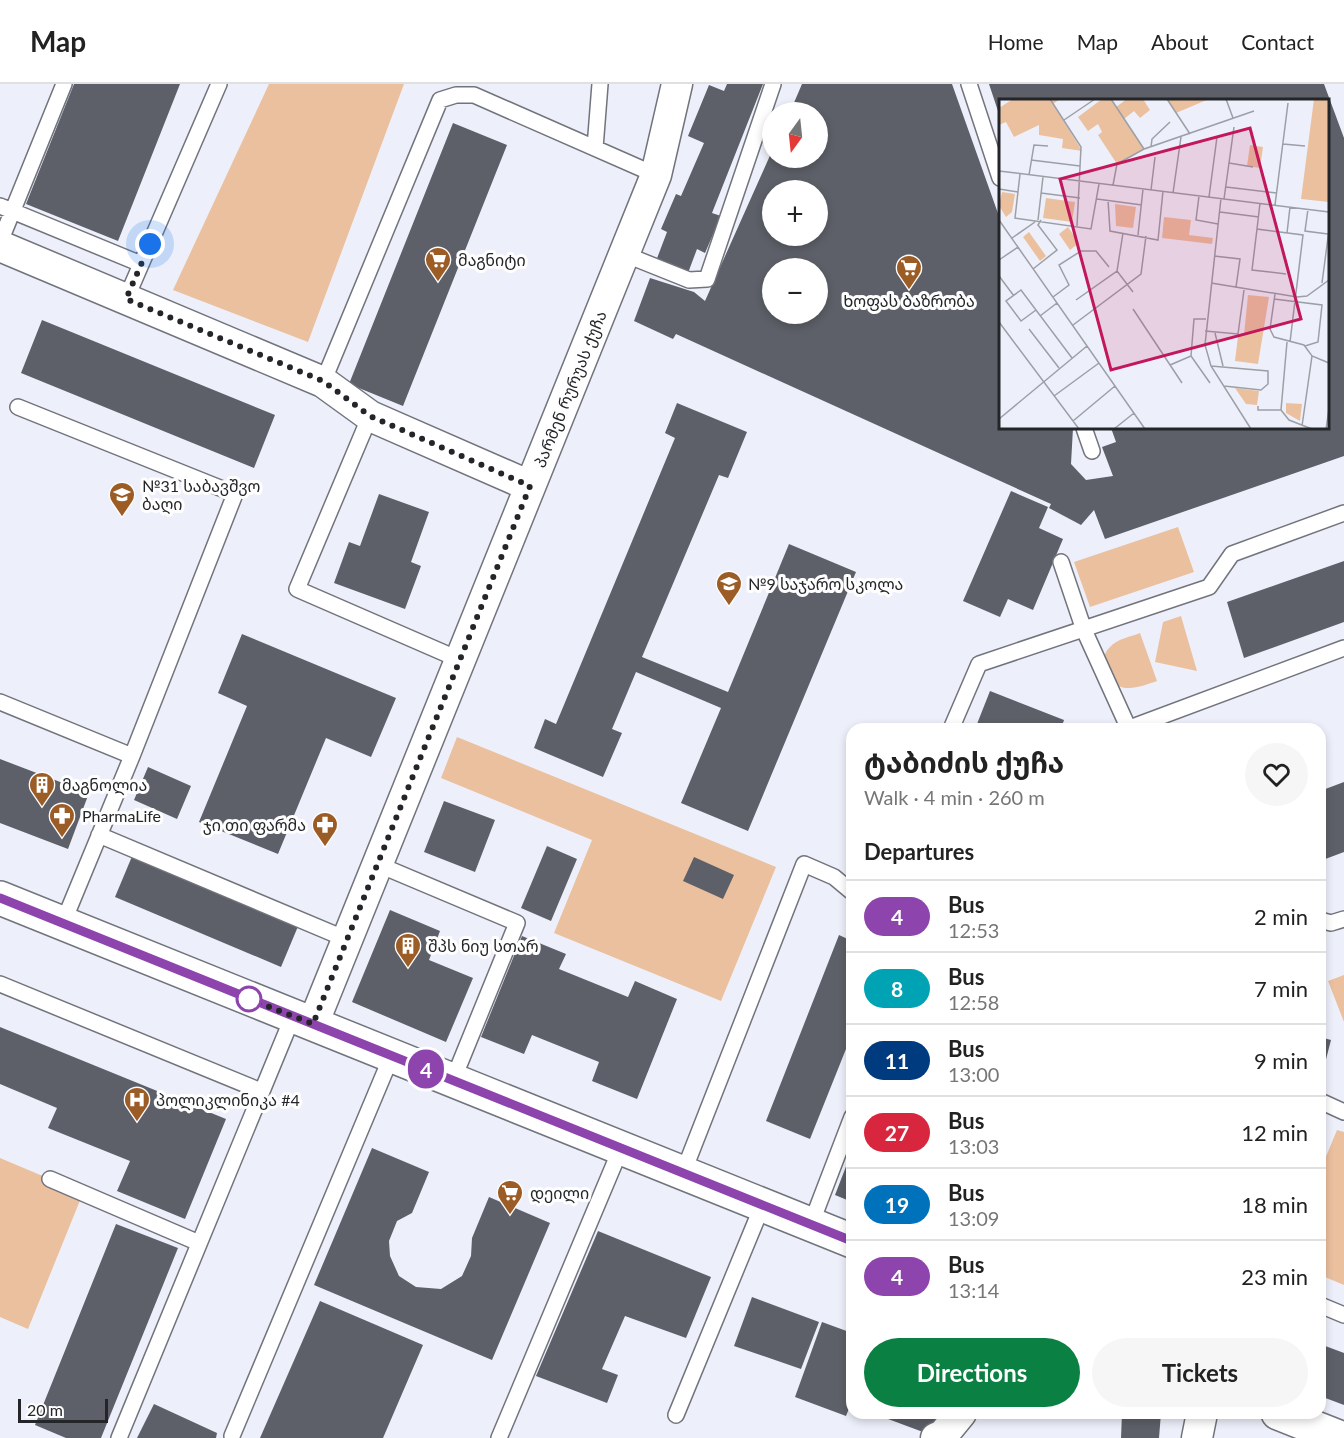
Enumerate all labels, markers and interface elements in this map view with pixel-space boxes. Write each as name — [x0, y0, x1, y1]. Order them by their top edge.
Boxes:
text: Map — [30, 24, 86, 58]
text: Home — [988, 29, 1044, 54]
text: Map — [1077, 29, 1118, 54]
text: About — [1151, 29, 1208, 54]
text: Contact — [1241, 29, 1314, 54]
inset map — [999, 99, 1329, 429]
north arrow — [762, 102, 828, 168]
map controls — [762, 102, 828, 324]
button: + — [762, 180, 828, 246]
your location — [135, 229, 165, 259]
supermarket icon: მაგნიტი — [423, 245, 453, 283]
place label: მაგნიტი — [458, 250, 526, 270]
supermarket icon: Ხოფას Ბაზრობა — [894, 253, 924, 291]
button: − — [762, 258, 828, 324]
place label: Ხოფას Ბაზრობა — [843, 291, 975, 311]
street label: პარმენ რურუას ქუჩა — [529, 308, 611, 470]
place label: №31 საბავშვო ბაღი — [142, 476, 260, 514]
school or university icon: №31 საბავშვო ბაღი — [107, 480, 137, 518]
school or university icon: №9 საჯარო სკოლა — [714, 569, 744, 607]
place label: №9 საჯარო სკოლა — [748, 574, 903, 595]
button: heart — [1245, 743, 1308, 806]
text: ტაბიძის ქუჩა — [864, 745, 1064, 779]
building icon: მაგნოლია — [27, 770, 57, 808]
place label: მაგნოლია — [62, 775, 147, 796]
text: Walk · 4 min · 260 m — [864, 785, 1045, 809]
pharmacy icon: PharmaLife — [47, 801, 77, 839]
place label: PharmaLife — [82, 806, 161, 825]
pharmacy icon: ჯი თი ფარმა — [310, 810, 340, 848]
place label: ჯი თი ფარმა — [203, 815, 306, 835]
text: Departures — [864, 838, 974, 865]
text: Bus — [948, 891, 984, 918]
text: 2 min — [1254, 903, 1308, 930]
text: 4 — [891, 904, 903, 929]
text: 12:53 — [948, 918, 999, 942]
building icon: შპს ნიუ სთარ — [393, 931, 423, 969]
place label: შპს ნიუ სთარ — [428, 936, 539, 956]
text: Bus — [948, 963, 984, 990]
text: 7 min — [1254, 975, 1308, 1002]
text: 8 — [891, 976, 903, 1001]
unlabelled marker — [236, 986, 262, 1012]
text: 12:58 — [948, 990, 999, 1014]
text: Bus — [948, 1035, 984, 1062]
text: 9 min — [1254, 1047, 1308, 1074]
text: 11 — [885, 1048, 909, 1073]
line badge: 4 — [406, 1050, 446, 1088]
text: 4 — [420, 1057, 432, 1082]
text: 13:00 — [948, 1062, 999, 1086]
hospital icon: პოლიკლინიკა #4 — [122, 1085, 152, 1123]
place label: პოლიკლინიკა #4 — [156, 1090, 300, 1111]
text: Bus — [948, 1107, 984, 1134]
text: 12 min — [1241, 1119, 1308, 1146]
text: 27 — [885, 1120, 909, 1145]
text: 13:03 — [948, 1134, 999, 1158]
supermarket icon: დეილი — [495, 1178, 525, 1216]
text: Bus — [948, 1179, 984, 1206]
place label: დეილი — [530, 1183, 589, 1204]
text: 18 min — [1241, 1191, 1308, 1218]
text: 19 — [885, 1192, 909, 1217]
text: 13:09 — [948, 1206, 999, 1230]
text: Bus — [948, 1251, 984, 1278]
text: 23 min — [1241, 1263, 1308, 1290]
text: 4 — [891, 1264, 903, 1289]
text: 13:14 — [948, 1278, 999, 1302]
button: Directions — [864, 1338, 1080, 1407]
button: Tickets — [1092, 1338, 1308, 1407]
scale bar — [18, 1396, 108, 1424]
text: 20 m — [27, 1400, 63, 1419]

